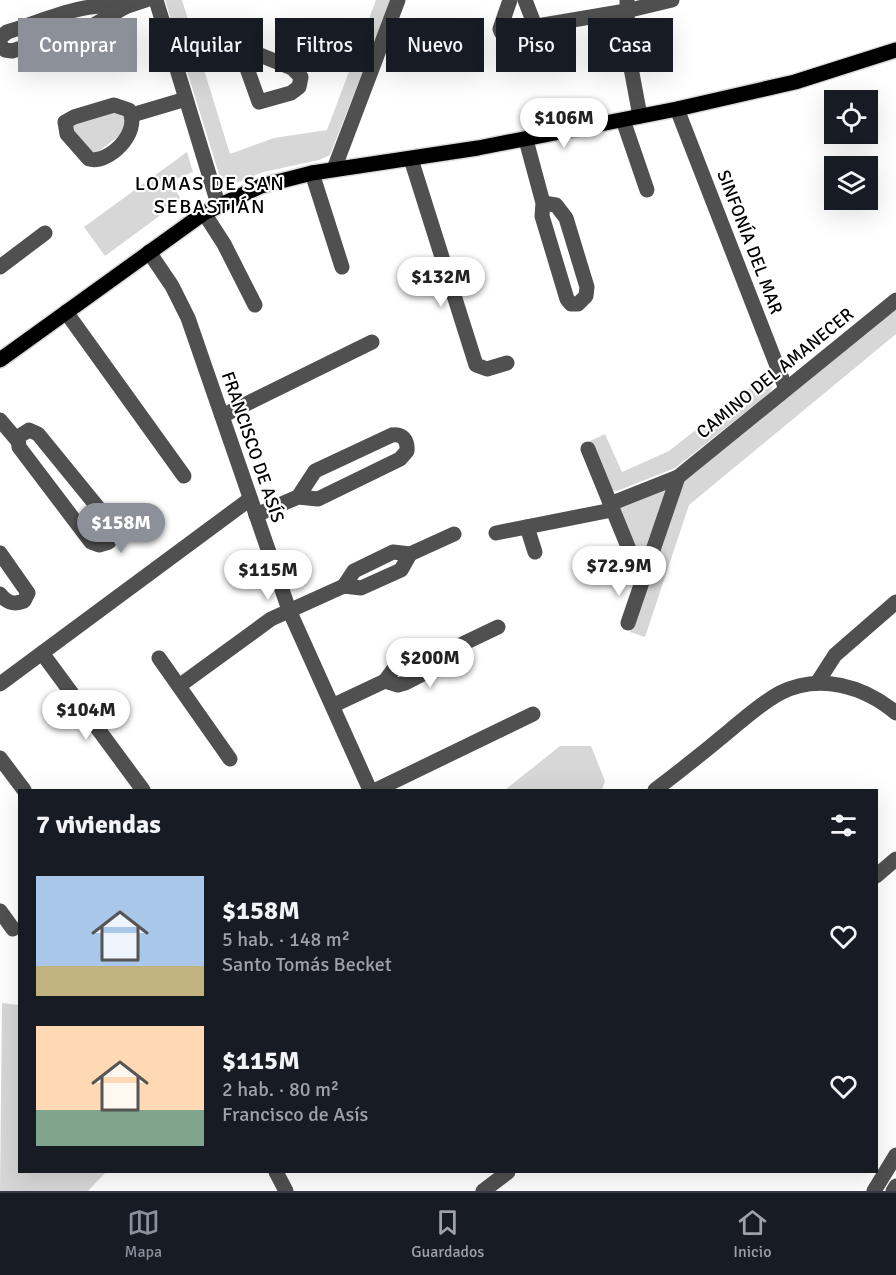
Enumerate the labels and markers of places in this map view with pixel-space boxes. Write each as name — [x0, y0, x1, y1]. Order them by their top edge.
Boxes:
pin: $106M — [522, 98, 606, 149]
pin: $132M — [399, 257, 483, 308]
pin: $158M — [79, 503, 163, 554]
pin: $72.9M — [570, 546, 668, 597]
pin: $115M — [226, 550, 310, 601]
pin: $200M — [388, 638, 472, 689]
pin: $104M — [44, 690, 128, 741]

